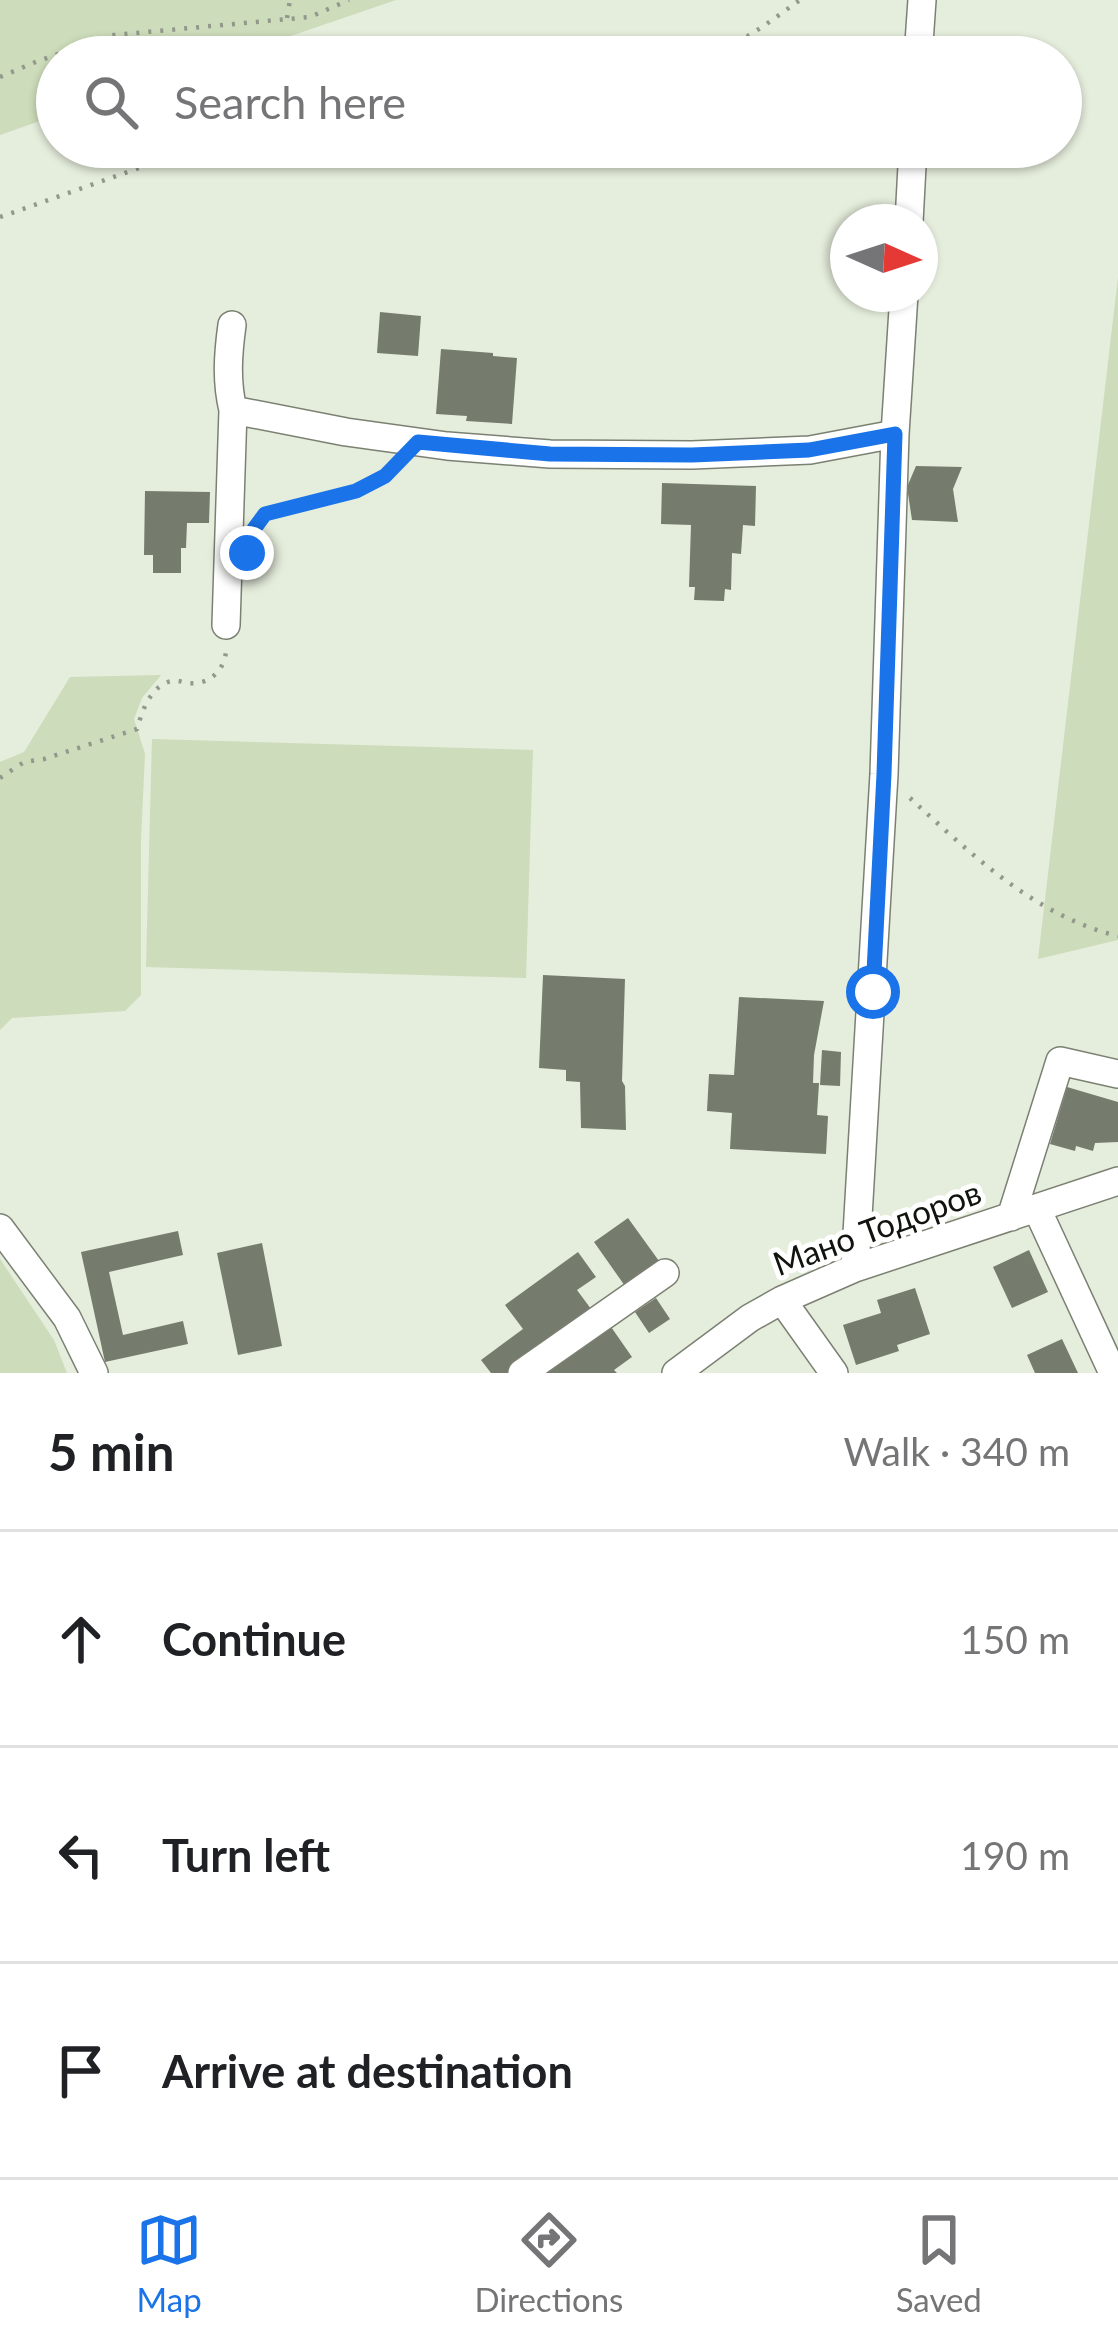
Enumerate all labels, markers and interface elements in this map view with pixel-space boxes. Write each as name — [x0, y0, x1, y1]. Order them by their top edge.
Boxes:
search box — [36, 36, 1082, 168]
icon: search — [78, 69, 144, 135]
text: Search here — [174, 75, 406, 129]
north arrow — [830, 204, 938, 312]
route end — [220, 526, 274, 580]
route start — [846, 965, 900, 1019]
street label: Мано Тодоров — [767, 1171, 986, 1283]
text: 5 min — [48, 1421, 174, 1482]
text: Walk · 340 m — [843, 1428, 1070, 1474]
icon: ahead — [48, 1606, 114, 1672]
text: Continue — [162, 1612, 346, 1666]
text: 150 m — [960, 1616, 1070, 1662]
icon: left — [48, 1822, 114, 1888]
text: Turn left — [162, 1828, 330, 1882]
text: 190 m — [960, 1832, 1070, 1878]
icon: arrive — [48, 2038, 114, 2104]
text: Arrive at destination — [162, 2044, 573, 2098]
tab: Map — [136, 2207, 202, 2319]
tab: Directions — [474, 2207, 623, 2319]
tab: Saved — [896, 2207, 982, 2319]

